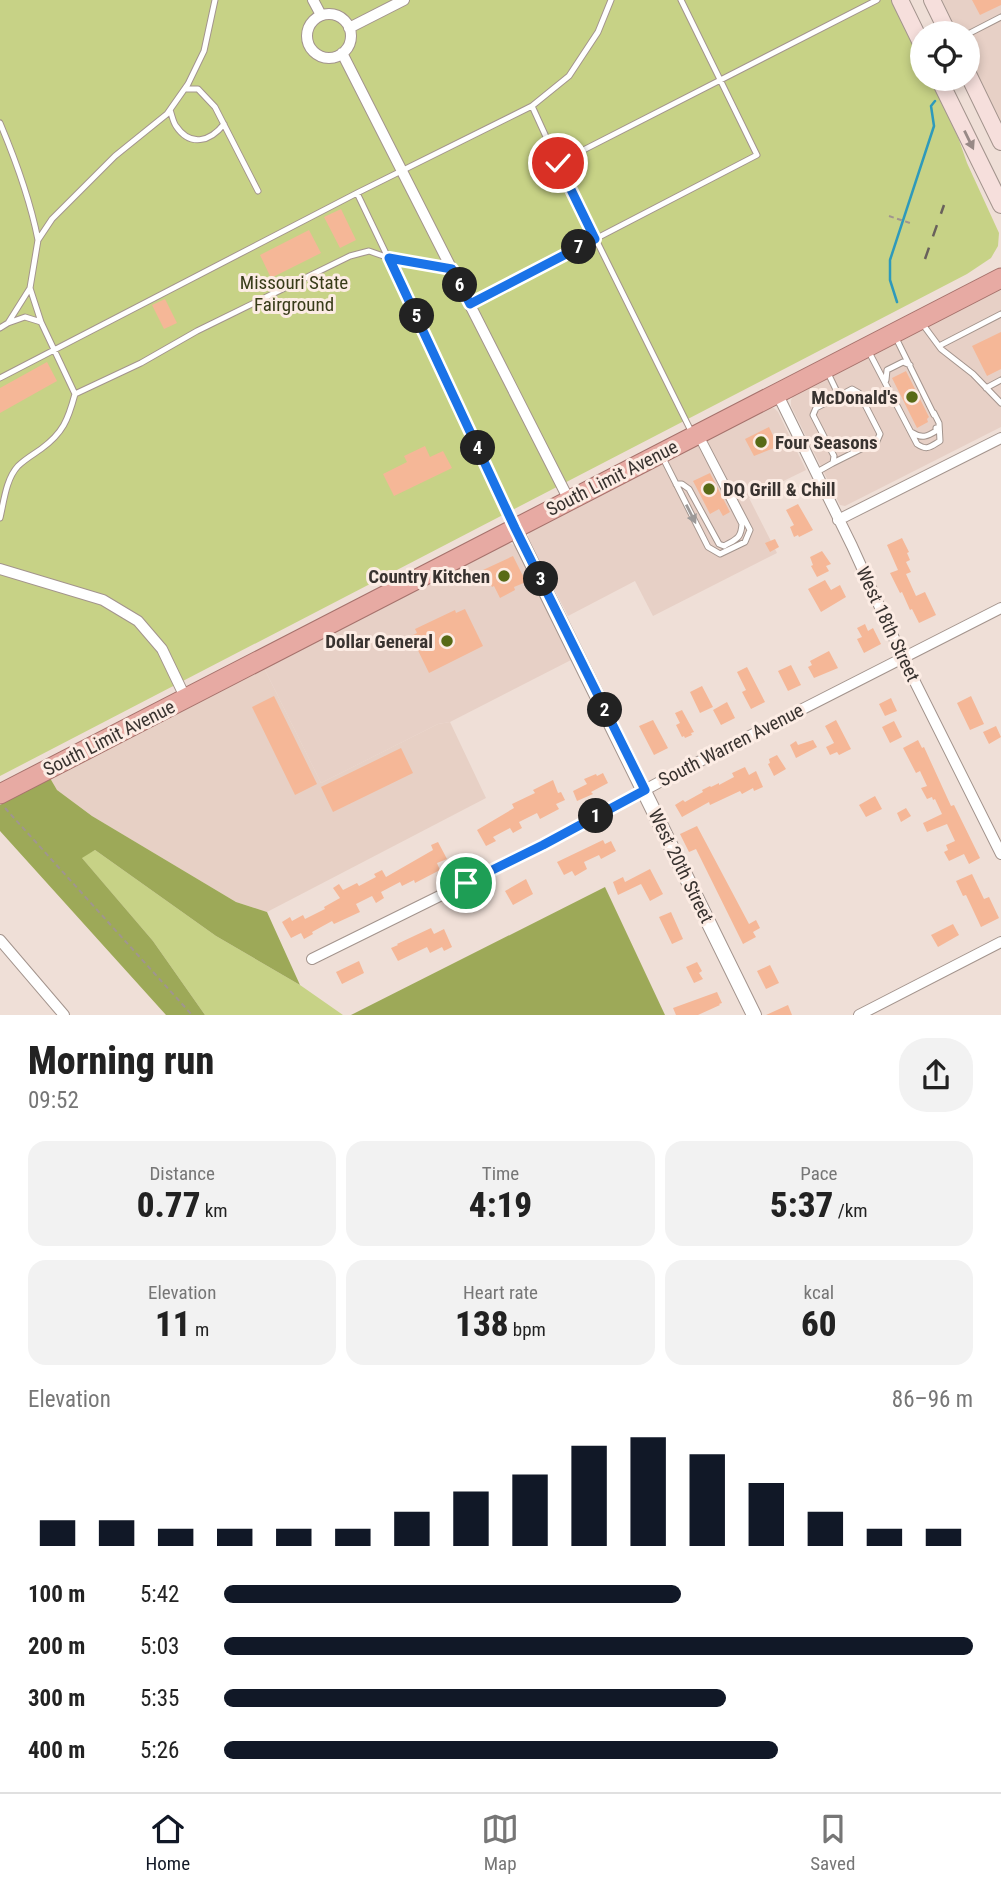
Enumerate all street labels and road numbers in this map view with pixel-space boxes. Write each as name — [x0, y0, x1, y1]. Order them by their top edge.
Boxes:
street label: South Limit Avenue — [542, 435, 682, 521]
street label: West 18th Street — [851, 563, 925, 685]
street label: South Limit Avenue — [39, 695, 179, 781]
street label: South Warren Avenue — [655, 698, 807, 791]
street label: West 20th Street — [643, 805, 719, 927]

